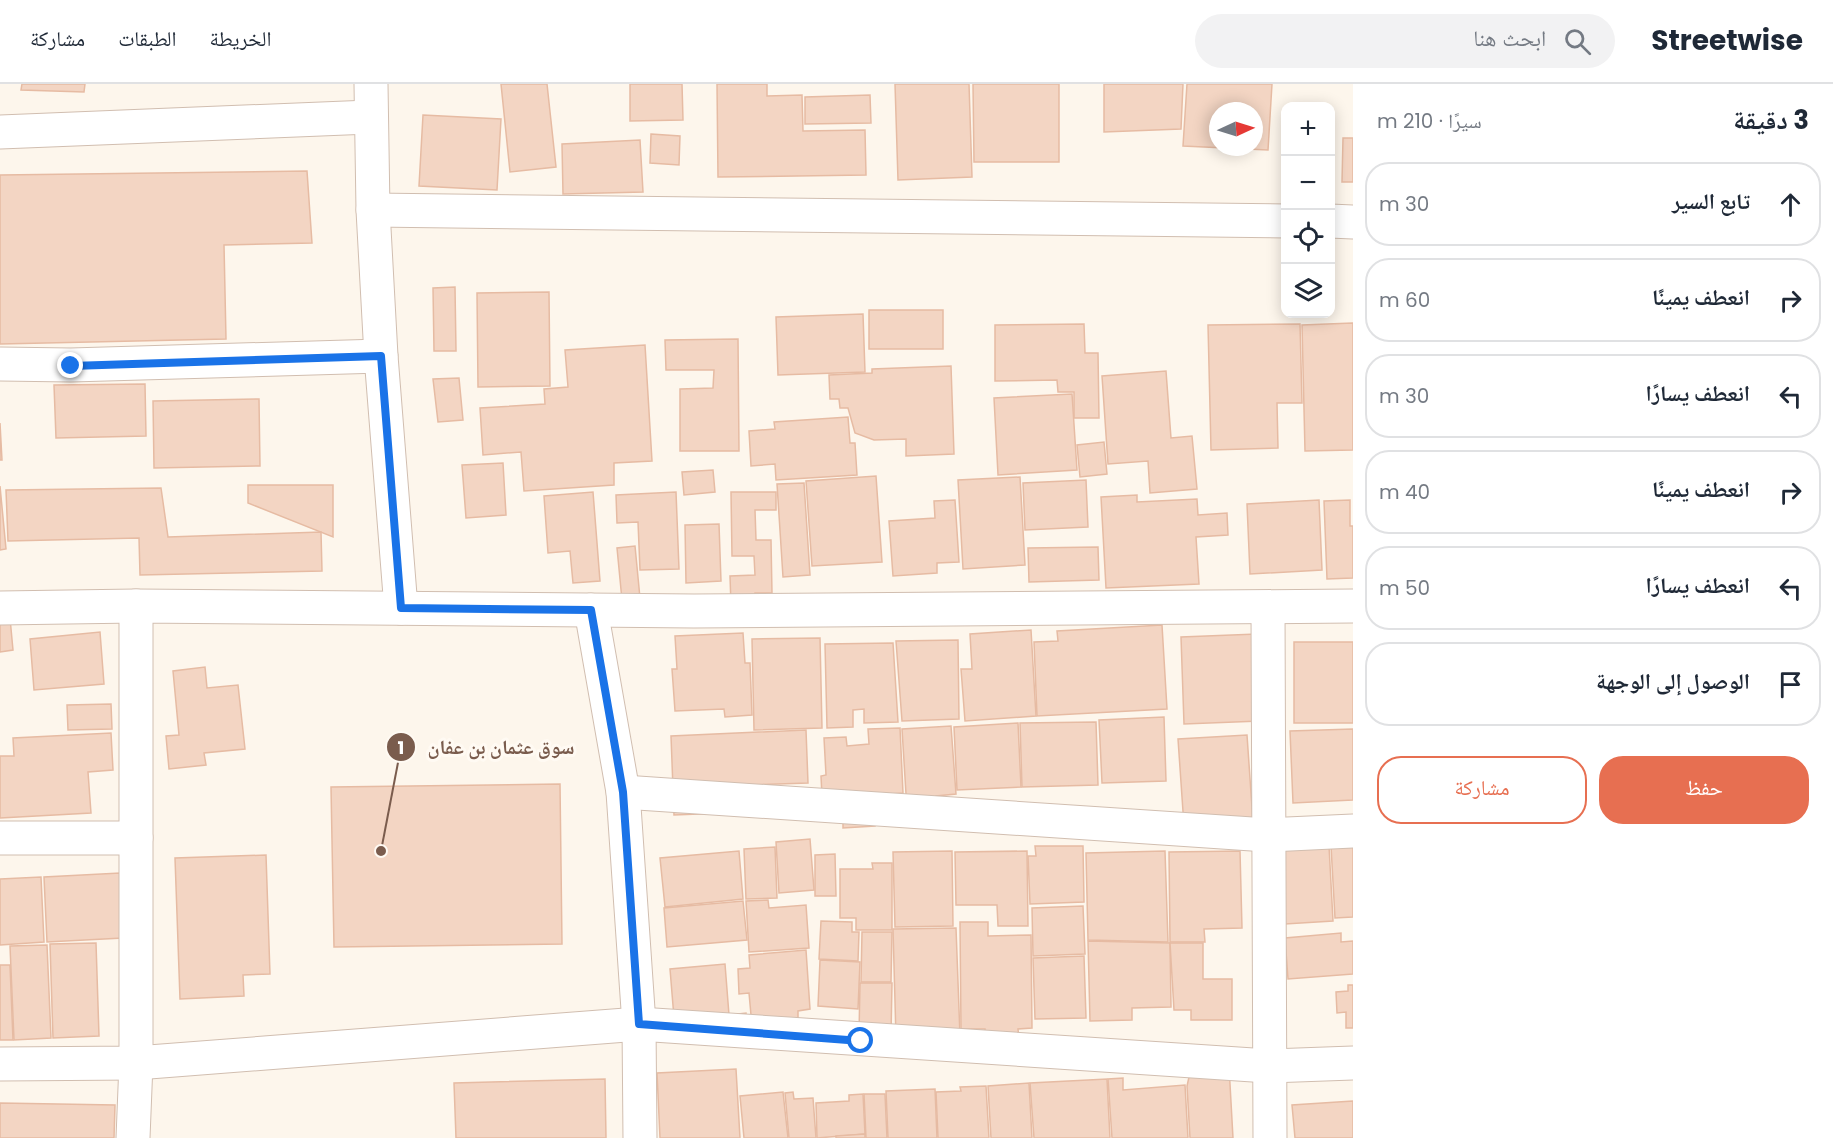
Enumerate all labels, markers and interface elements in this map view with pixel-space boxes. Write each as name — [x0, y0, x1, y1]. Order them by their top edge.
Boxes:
search box — [1195, 14, 1615, 68]
text: Streetwise — [1651, 21, 1803, 60]
text: ابحث هنا — [1473, 23, 1546, 54]
text: مشاركة — [30, 24, 85, 53]
text: الطبقات — [118, 24, 177, 53]
text: الخريطة — [210, 24, 271, 53]
icon: search — [1561, 25, 1594, 58]
north arrow — [1209, 102, 1263, 156]
map controls — [1281, 102, 1335, 318]
button: + — [1281, 102, 1335, 156]
text: 3 دقيقة — [1733, 102, 1809, 138]
text: سيرًا · 210 m — [1377, 107, 1482, 135]
button: − — [1281, 156, 1335, 210]
text: تابع السير — [1672, 186, 1750, 217]
icon: ahead — [1774, 188, 1807, 221]
text: 30 m — [1379, 190, 1429, 218]
button: locate — [1281, 210, 1335, 264]
button: layers — [1281, 264, 1335, 318]
text: انعطف يمينًا — [1652, 282, 1750, 313]
icon: right — [1774, 284, 1807, 317]
text: 60 m — [1379, 286, 1430, 314]
route end — [57, 352, 83, 378]
text: انعطف يسارًا — [1646, 378, 1750, 409]
icon: left — [1774, 380, 1807, 413]
text: 30 m — [1379, 382, 1429, 410]
text: انعطف يمينًا — [1652, 474, 1750, 505]
icon: right — [1774, 476, 1807, 509]
text: 40 m — [1379, 478, 1430, 506]
text: انعطف يسارًا — [1646, 570, 1750, 601]
icon: left — [1774, 572, 1807, 605]
text: 50 m — [1379, 574, 1430, 602]
text: الوصول إلى الوجهة — [1596, 666, 1750, 697]
icon: arrive — [1774, 668, 1807, 701]
callout: سوق عثمان بن عفان — [386, 728, 587, 766]
text: سوق عثمان بن عفان — [427, 733, 575, 761]
text: 1 — [398, 735, 404, 760]
button: مشاركة — [1377, 756, 1587, 824]
button: حفظ — [1599, 756, 1809, 824]
route start — [847, 1027, 873, 1053]

